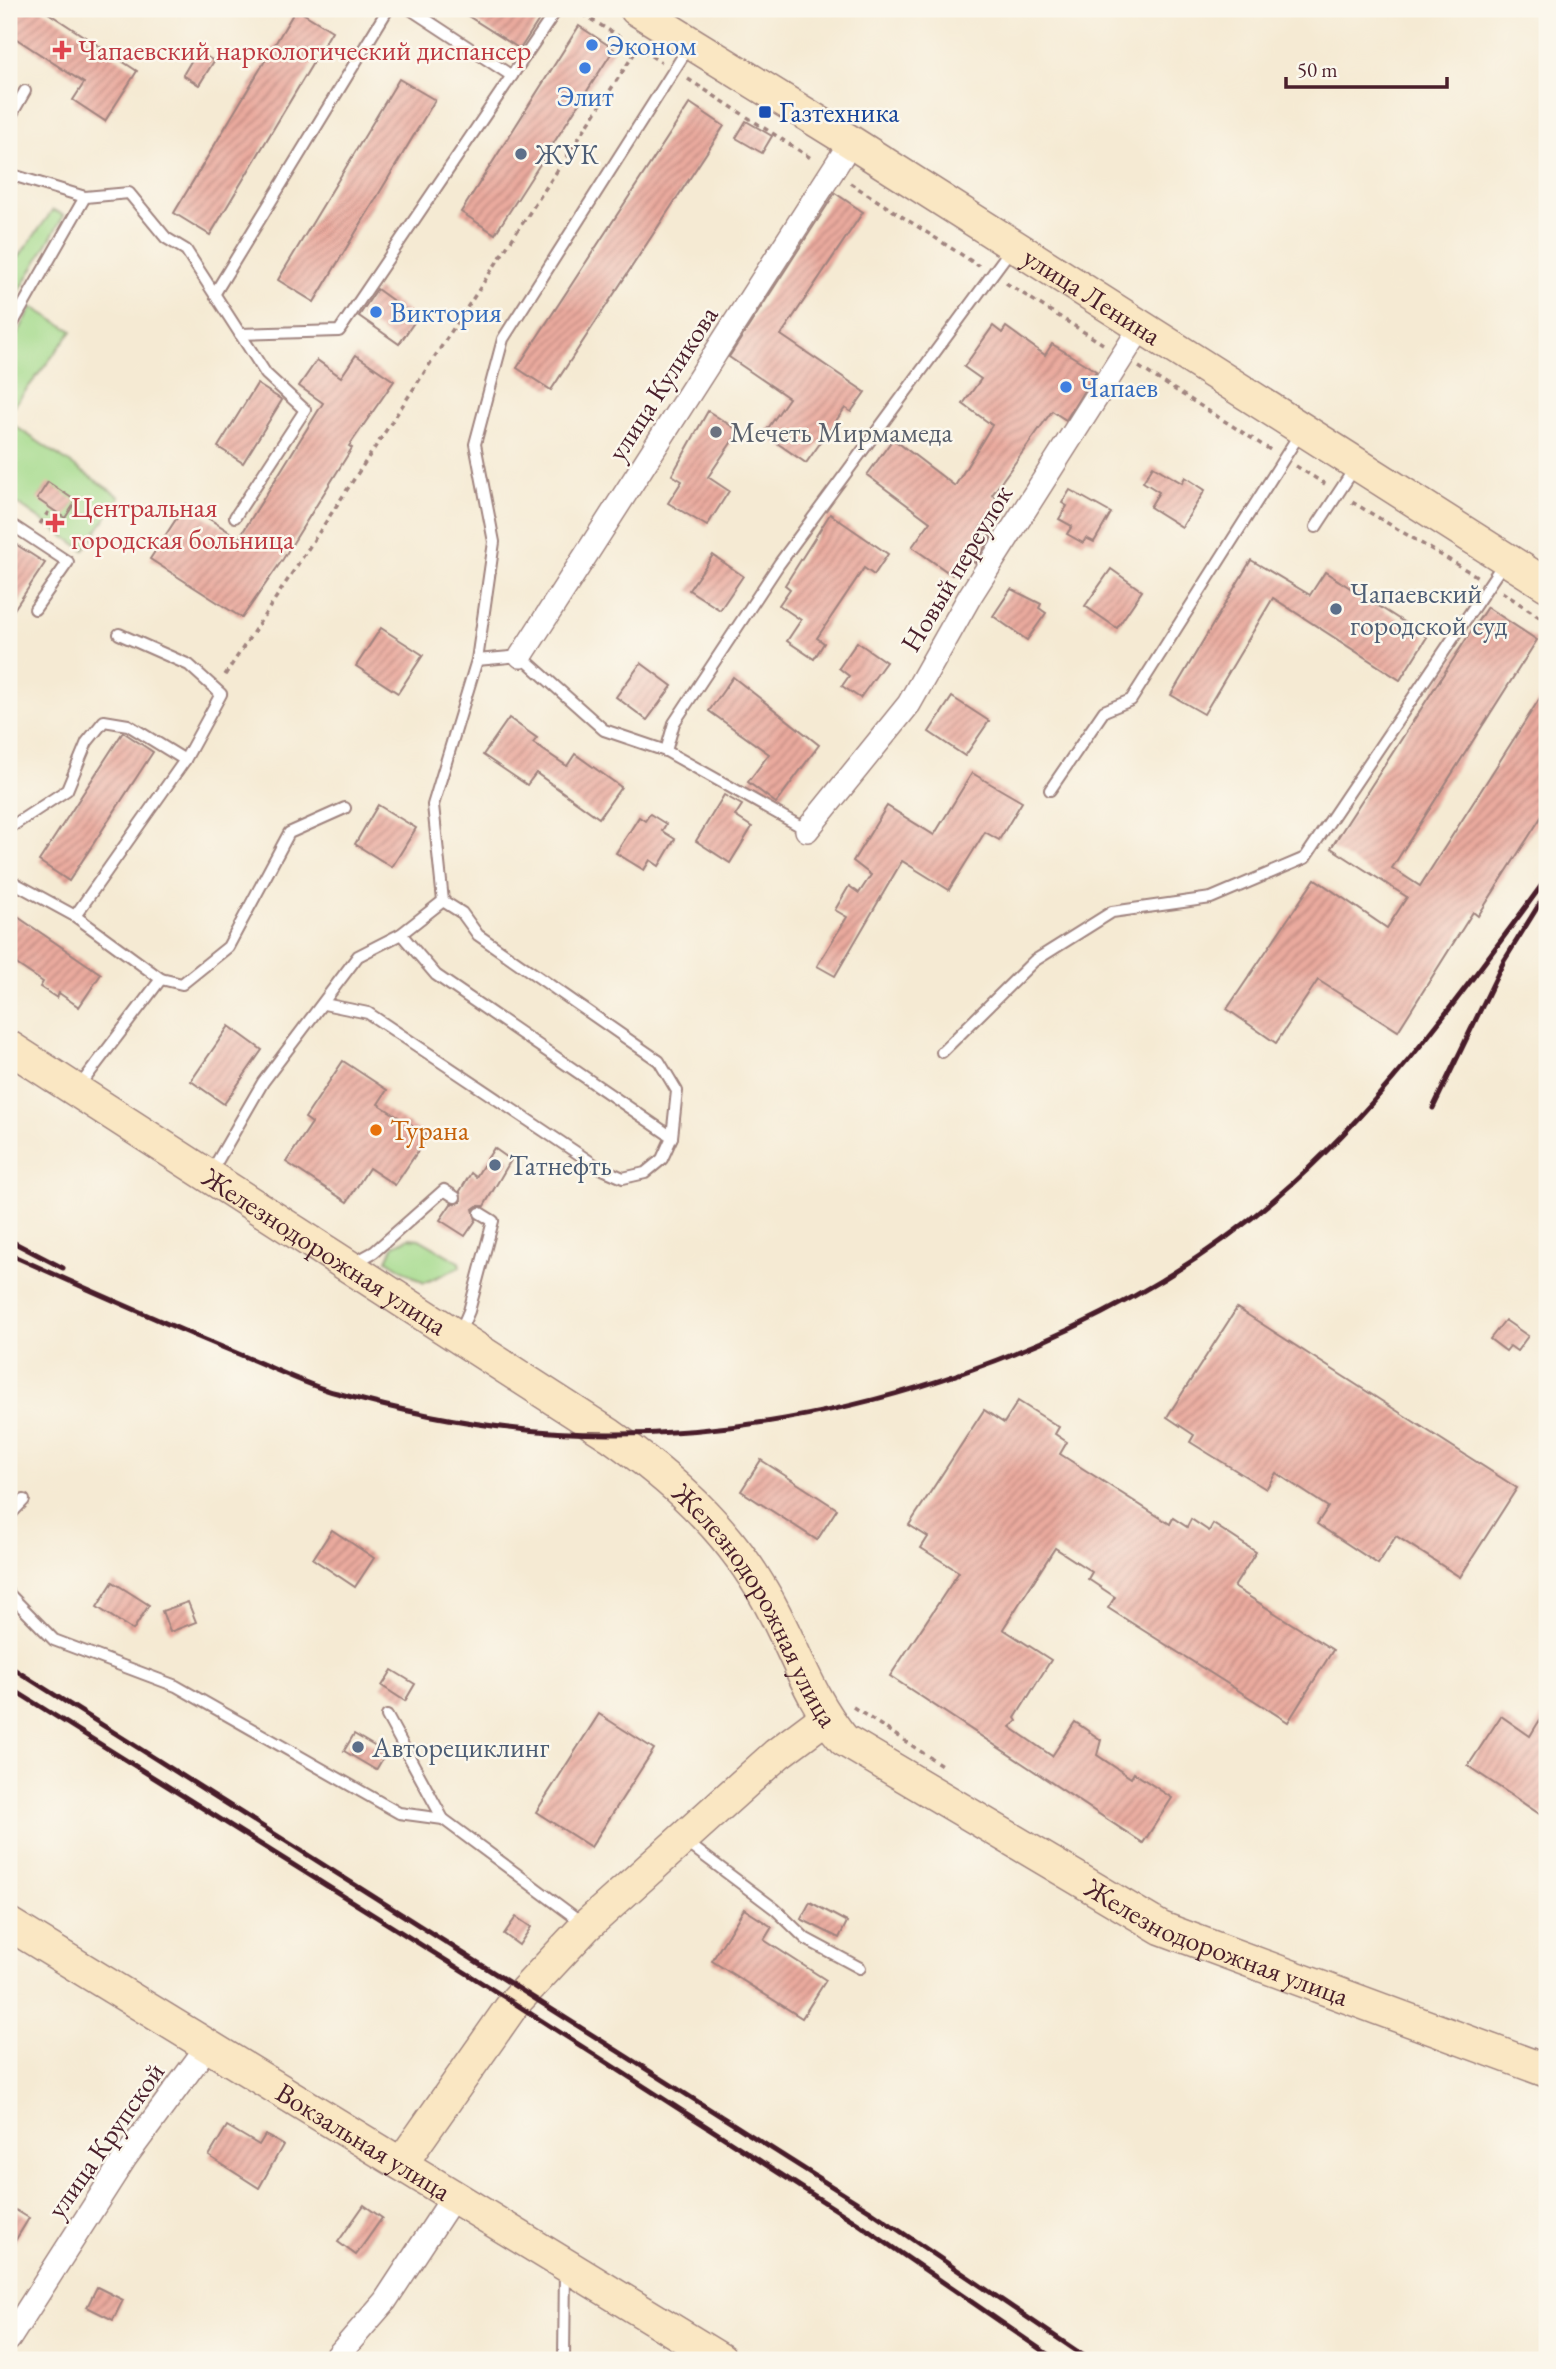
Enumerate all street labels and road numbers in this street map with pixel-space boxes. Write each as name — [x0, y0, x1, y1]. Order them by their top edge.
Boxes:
street label: улица Ленина — [1017, 238, 1169, 353]
street label: улица Куликова — [598, 298, 726, 467]
street label: Новый переулок — [892, 478, 1020, 658]
street label: Железнодорожная улица — [195, 1158, 455, 1344]
street label: Железнодорожная улица — [664, 1474, 847, 1734]
street label: Железнодорожная улица — [1078, 1869, 1355, 2014]
street label: улица Крупской — [38, 2055, 172, 2225]
street label: Вокзальная улица — [269, 2074, 459, 2209]

